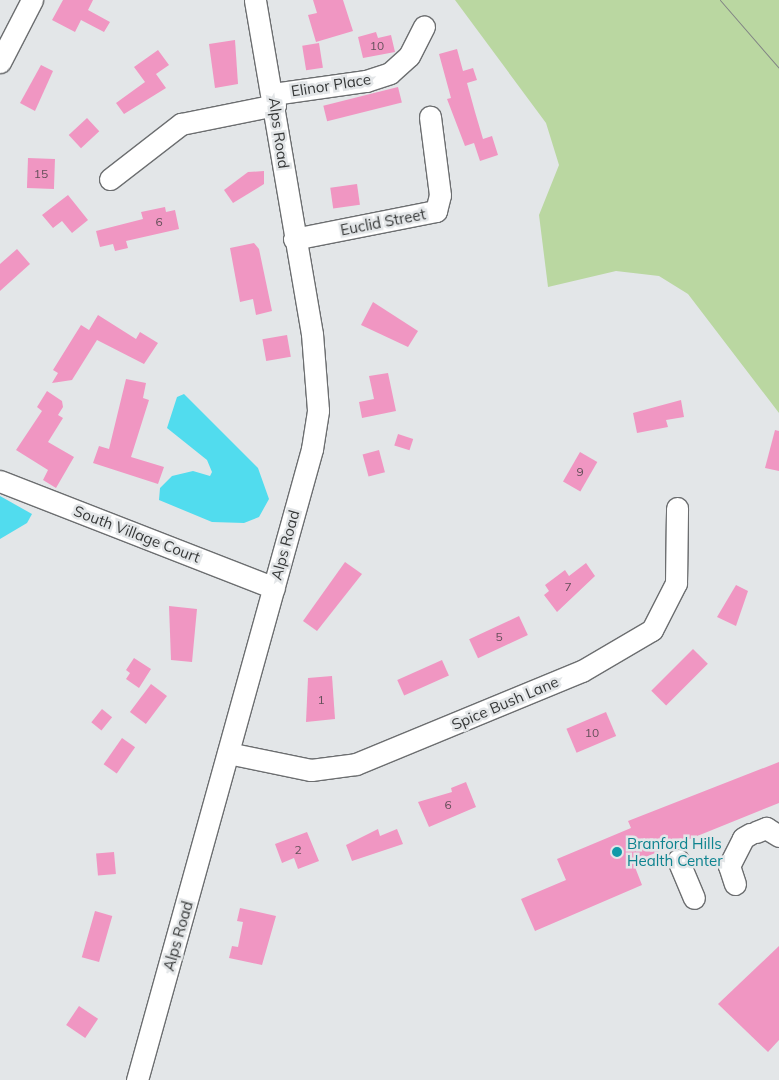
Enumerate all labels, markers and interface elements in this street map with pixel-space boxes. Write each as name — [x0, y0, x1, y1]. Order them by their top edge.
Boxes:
house number: 10 — [370, 39, 384, 53]
street label: Elinor Place — [290, 70, 372, 100]
street label: Alps Road — [265, 96, 293, 170]
house number: 15 — [34, 167, 48, 181]
street label: Euclid Street — [339, 205, 427, 239]
house number: 6 — [155, 215, 163, 229]
house number: 9 — [576, 465, 584, 479]
street label: South Village Court — [71, 502, 203, 566]
street label: Alps Road — [267, 508, 303, 582]
house number: 7 — [564, 580, 572, 594]
house number: 5 — [495, 630, 503, 644]
street label: Spice Bush Lane — [449, 672, 561, 734]
house number: 1 — [317, 693, 325, 707]
house number: 10 — [585, 726, 599, 740]
house number: 6 — [444, 798, 452, 812]
place label: Branford Hills Health Center — [627, 834, 723, 869]
house number: 2 — [294, 843, 302, 857]
marker: Branford Hills Health Center — [611, 846, 623, 858]
street label: Alps Road — [159, 899, 197, 973]

